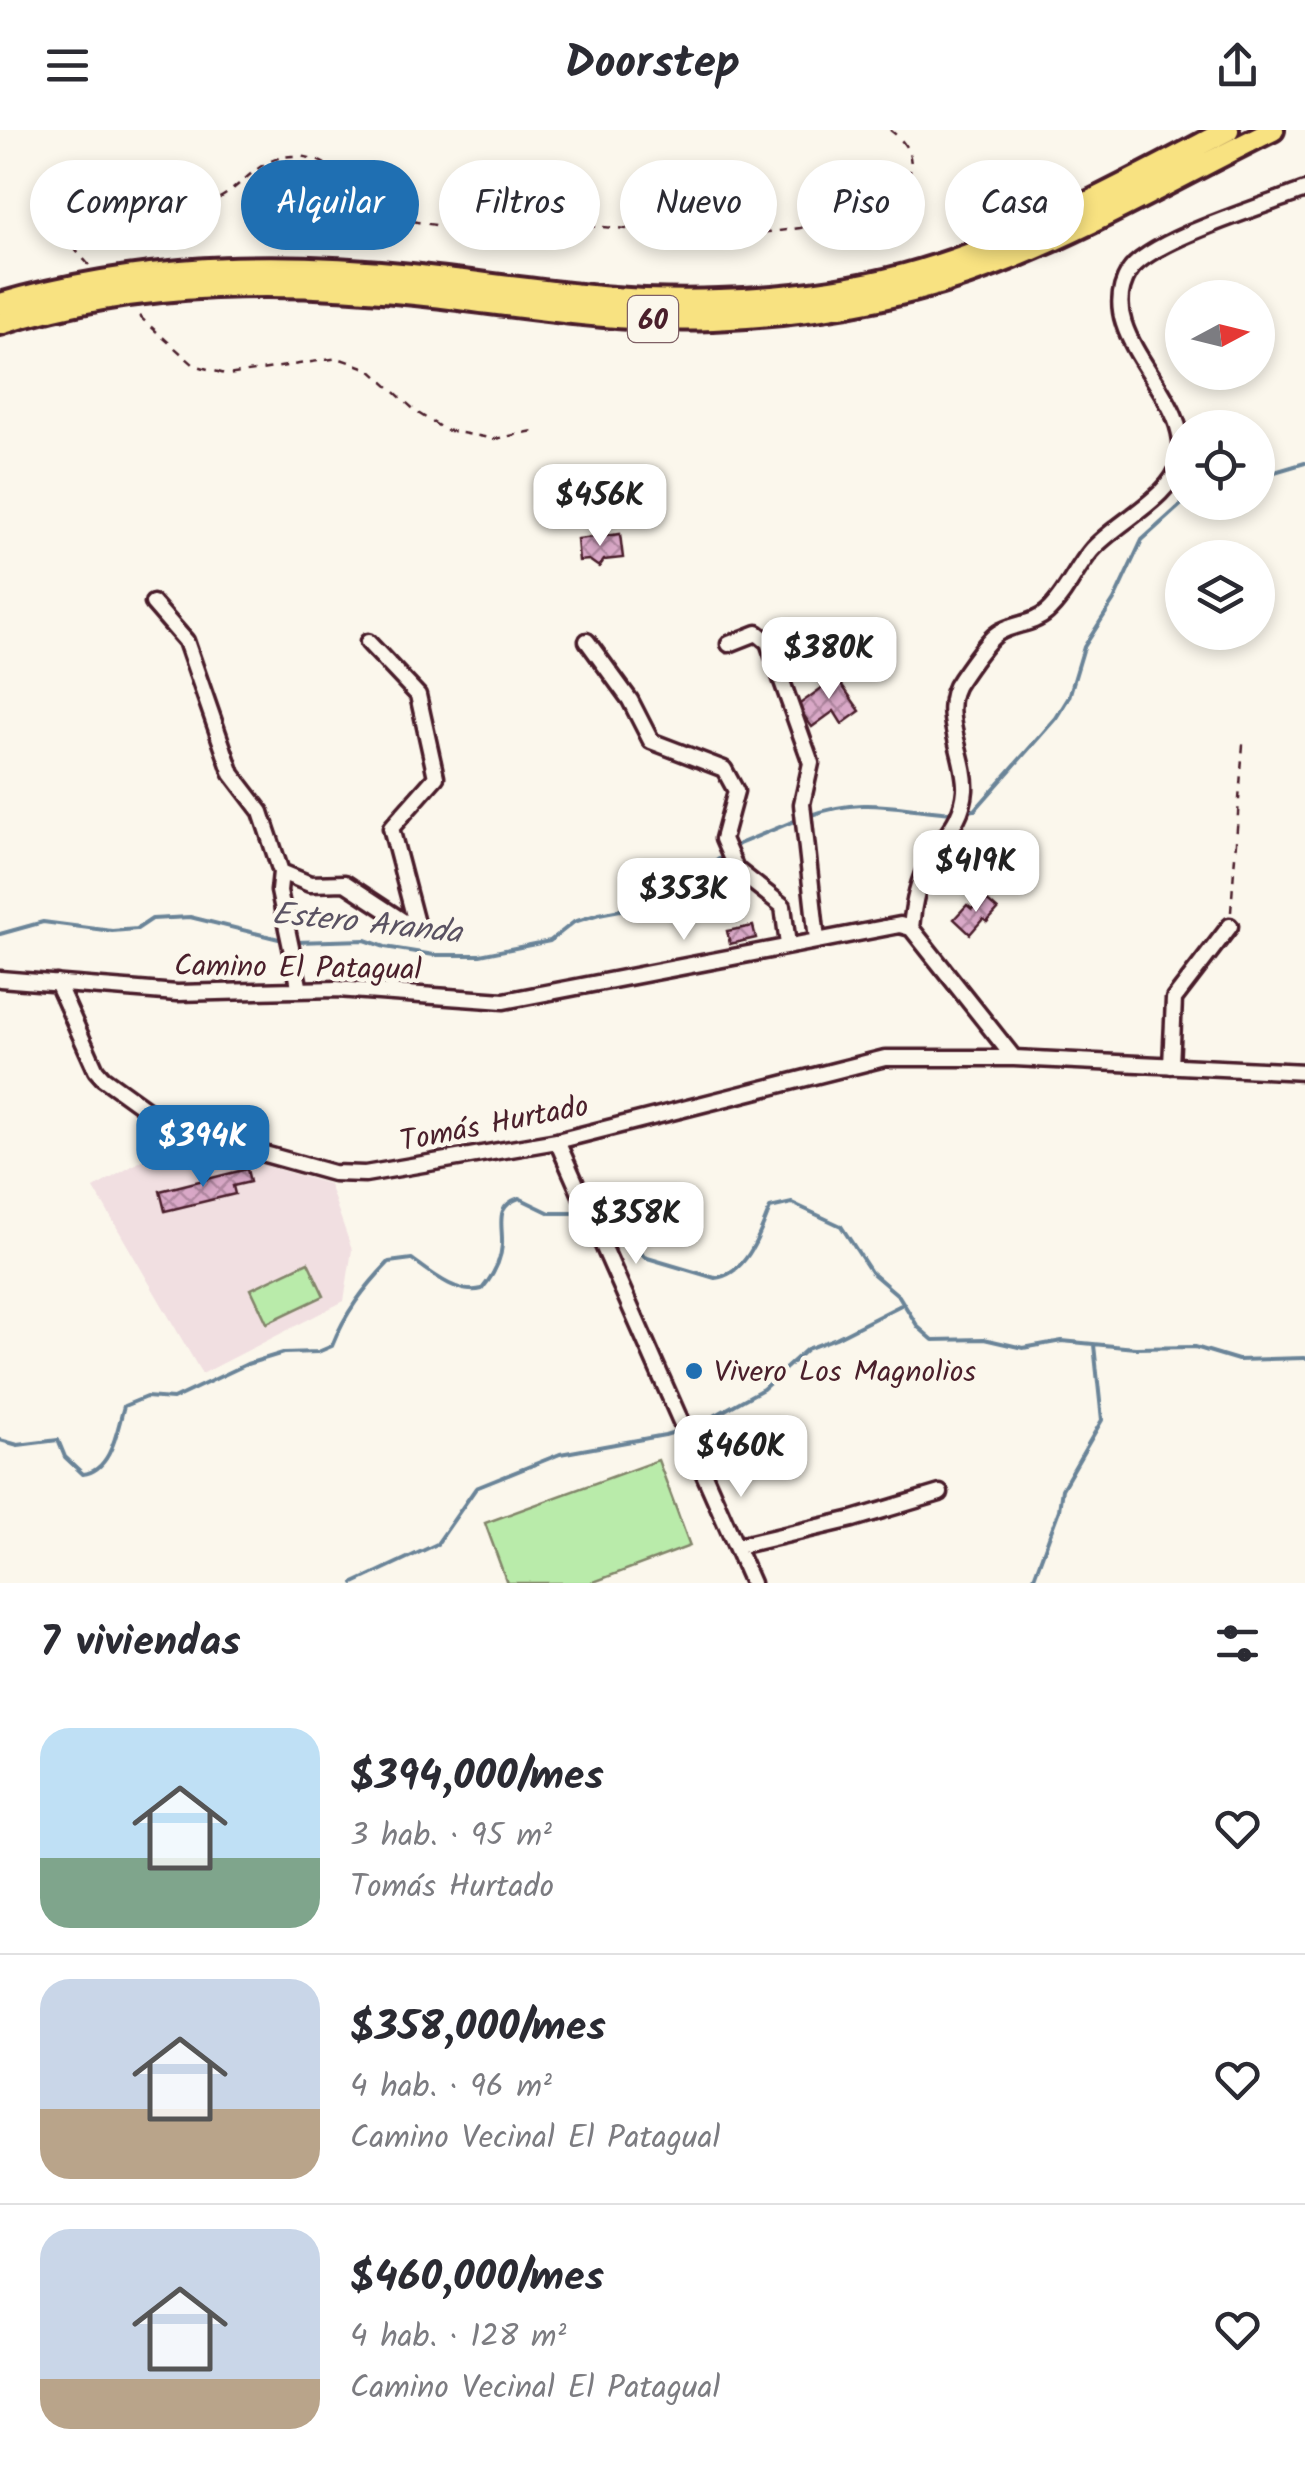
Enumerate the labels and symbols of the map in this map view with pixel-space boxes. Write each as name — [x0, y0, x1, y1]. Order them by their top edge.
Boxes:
north arrow — [1165, 280, 1275, 390]
road number: 60 — [628, 296, 678, 342]
pin: $456K — [530, 464, 670, 549]
pin: $380K — [759, 617, 899, 702]
pin: $419K — [906, 830, 1046, 915]
pin: $353K — [614, 858, 754, 943]
water label: Estero Aranda — [270, 889, 466, 960]
street label: Camino El Patagual — [174, 943, 422, 995]
street label: Tomás Hurtado — [396, 1083, 593, 1167]
pin: $394K — [133, 1105, 273, 1190]
pin: $358K — [566, 1182, 706, 1267]
place label: Vivero Los Magnolios — [714, 1349, 976, 1397]
marker: Vivero Los Magnolios — [683, 1360, 705, 1382]
pin: $460K — [671, 1415, 811, 1500]

